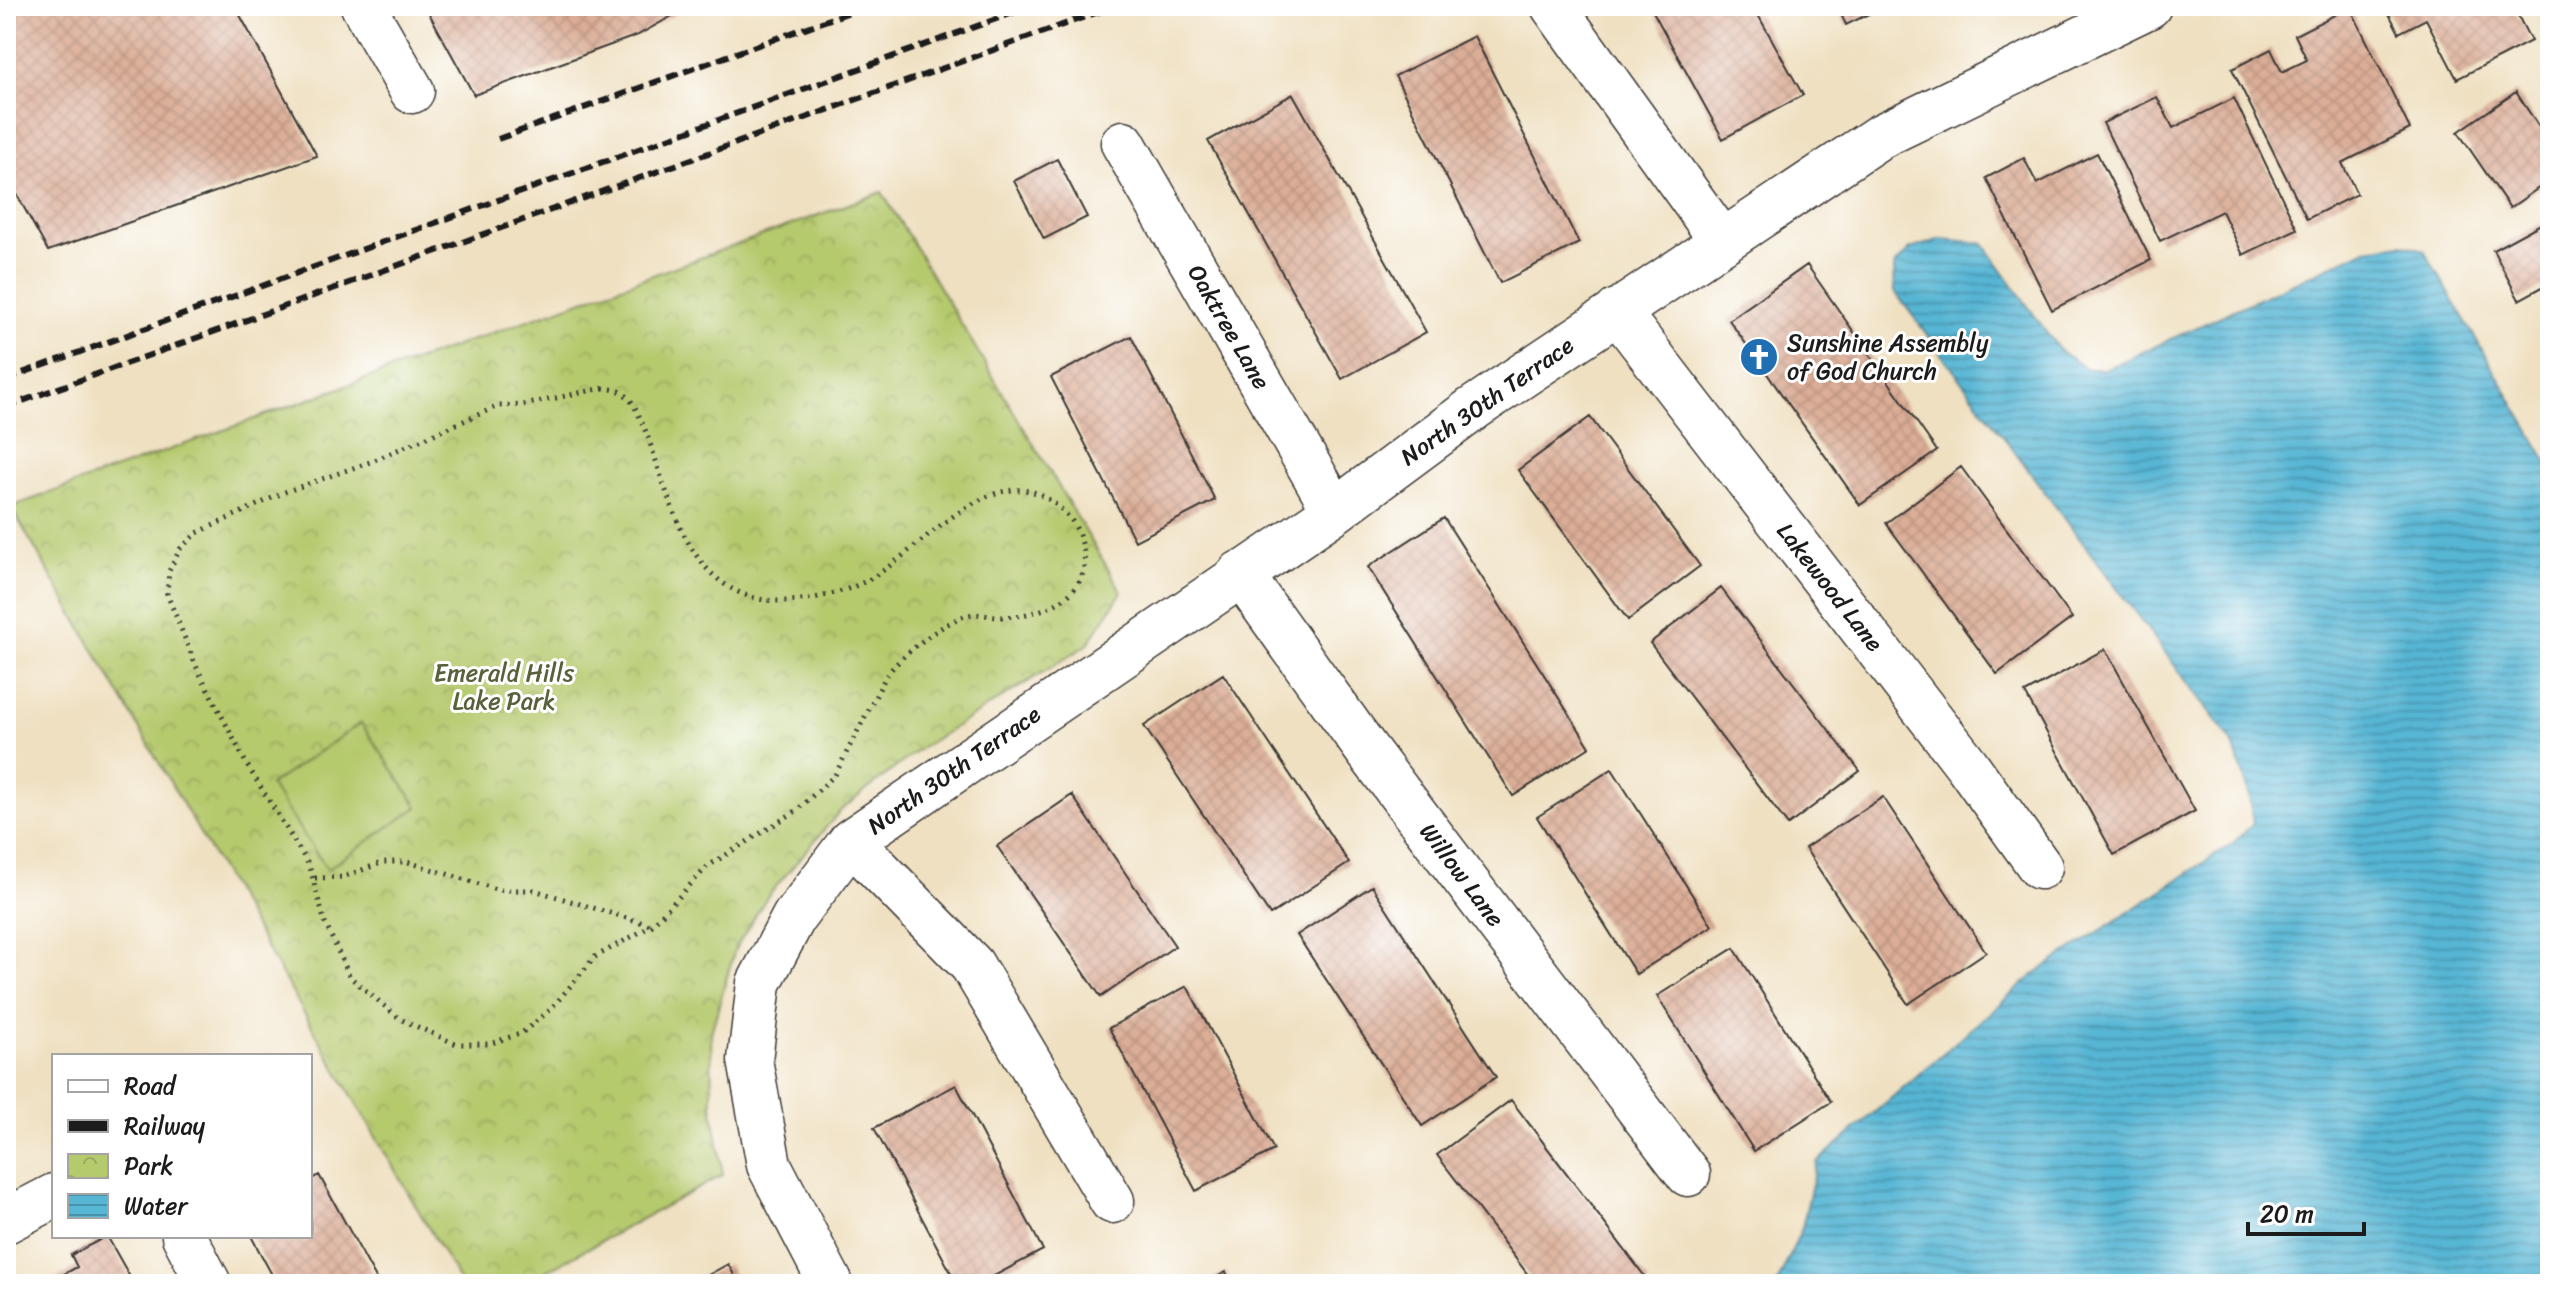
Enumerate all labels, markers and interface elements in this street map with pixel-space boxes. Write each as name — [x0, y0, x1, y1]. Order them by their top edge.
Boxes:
street label: Oaktree Lane — [1176, 256, 1282, 398]
place label: Sunshine Assembly of God Church — [1787, 322, 1989, 392]
street label: North 30th Terrace — [1391, 325, 1583, 477]
church icon: Sunshine Assembly of God Church — [1738, 336, 1780, 378]
street label: Lakewood Lane — [1766, 513, 1895, 661]
park label: Emerald Hills Lake Park — [434, 652, 575, 722]
street label: North 30th Terrace — [858, 694, 1050, 846]
street label: Willow Lane — [1408, 814, 1516, 936]
legend — [52, 1054, 312, 1238]
text: Road — [124, 1065, 178, 1107]
text: Railway — [124, 1105, 206, 1147]
text: Park — [124, 1145, 173, 1187]
text: Water — [124, 1185, 189, 1227]
scale bar — [2248, 1186, 2364, 1236]
text: 20 m — [2260, 1193, 2314, 1235]

